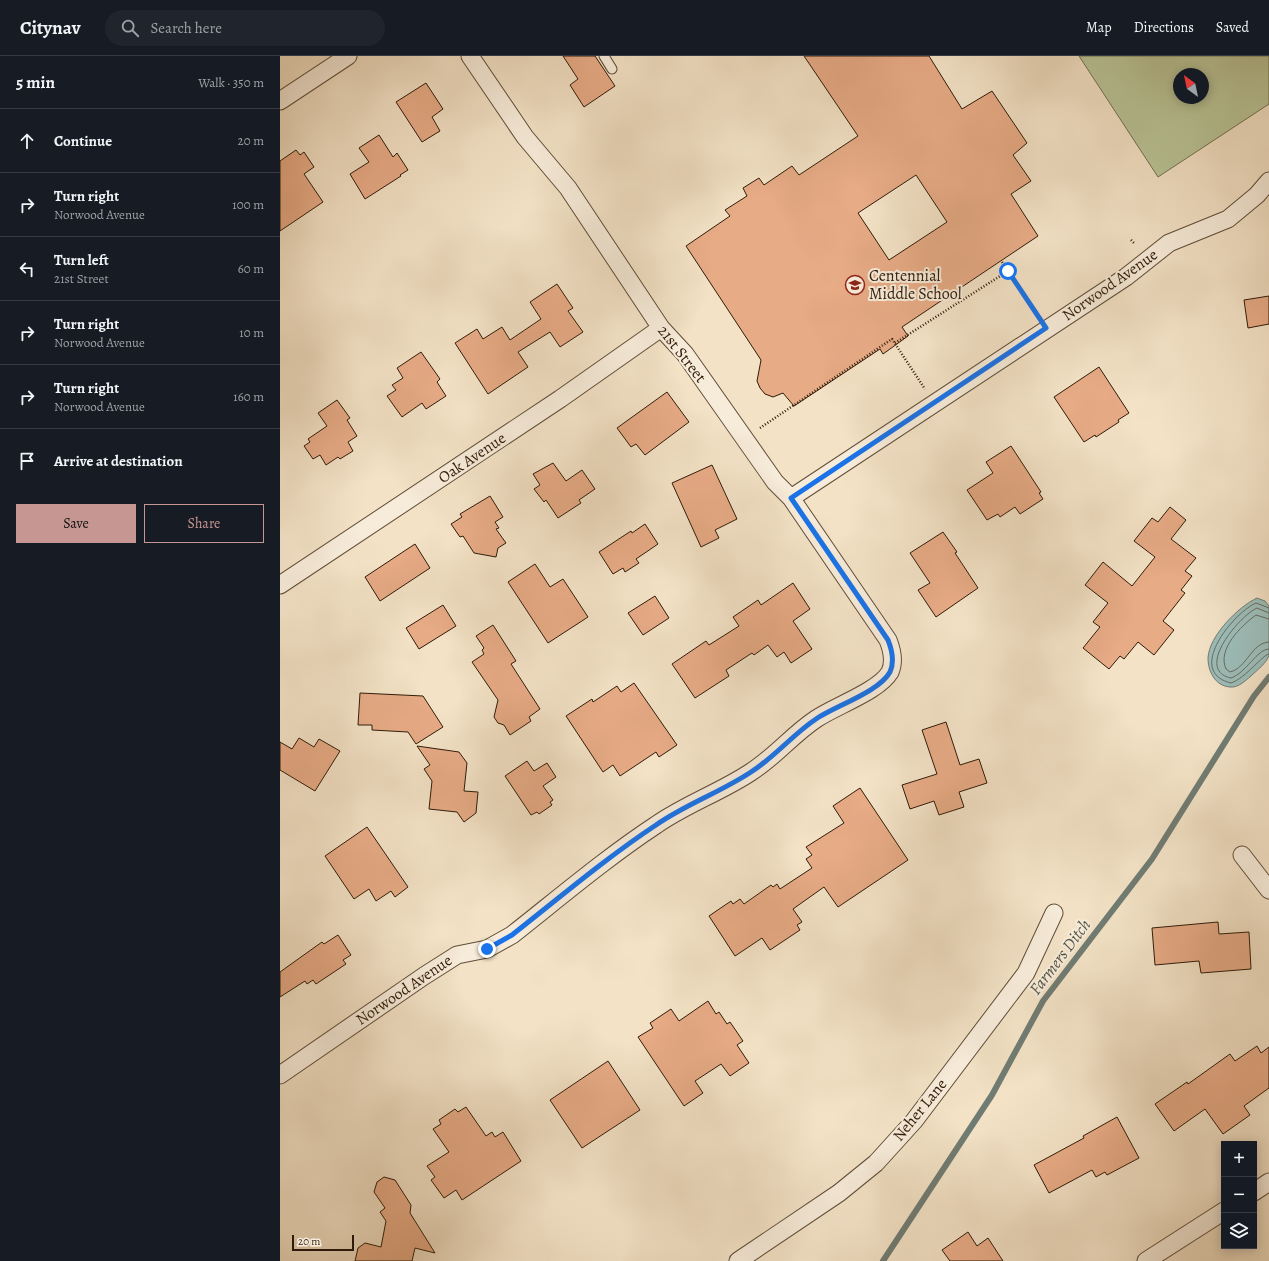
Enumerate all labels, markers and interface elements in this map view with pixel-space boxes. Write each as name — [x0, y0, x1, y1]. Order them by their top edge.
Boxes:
search box — [105, 10, 385, 46]
text: Citynav — [20, 15, 81, 41]
icon: search — [119, 17, 141, 39]
text: Search here — [151, 18, 222, 38]
text: Map — [1086, 18, 1112, 37]
text: Directions — [1134, 18, 1194, 37]
text: Saved — [1216, 18, 1249, 37]
north arrow — [1173, 68, 1209, 104]
text: 5 min — [16, 71, 55, 94]
text: Walk · 350 m — [198, 74, 264, 91]
icon: ahead — [16, 130, 38, 152]
text: Continue — [54, 131, 112, 151]
text: 20 m — [238, 132, 264, 149]
text: Turn right — [54, 186, 119, 206]
icon: right — [16, 194, 38, 216]
text: 100 m — [232, 196, 264, 213]
text: Norwood Avenue — [54, 206, 145, 223]
street label: Norwood Avenue — [1058, 244, 1162, 326]
text: Turn left — [54, 250, 109, 270]
icon: left — [16, 258, 38, 280]
text: 60 m — [238, 260, 264, 277]
route start — [999, 262, 1017, 280]
place label: Centennial Middle School — [869, 265, 962, 305]
text: 21st Street — [54, 270, 109, 287]
school or university icon: Centennial Middle School — [844, 274, 866, 296]
text: Turn right — [54, 314, 119, 334]
street label: 21st Street — [653, 321, 711, 387]
icon: right — [16, 322, 38, 344]
text: 10 m — [239, 324, 264, 341]
text: Norwood Avenue — [54, 334, 145, 351]
text: Turn right — [54, 378, 119, 398]
icon: right — [16, 386, 38, 408]
text: 160 m — [233, 388, 264, 405]
text: Norwood Avenue — [54, 398, 145, 415]
street label: Oak Avenue — [434, 427, 510, 489]
icon: arrive — [16, 450, 38, 472]
text: Arrive at destination — [54, 451, 183, 471]
button: Save — [16, 504, 136, 543]
button: Share — [144, 504, 264, 543]
water label: Farmers Ditch — [1024, 914, 1096, 1000]
route end — [478, 940, 496, 958]
street label: Norwood Avenue — [351, 950, 457, 1030]
street label: Neher Lane — [888, 1074, 952, 1146]
map controls — [1221, 1141, 1257, 1249]
button: + — [1221, 1141, 1257, 1177]
button: − — [1221, 1177, 1257, 1213]
button: layers — [1221, 1213, 1257, 1249]
scale bar — [292, 1233, 354, 1252]
text: 20 m — [298, 1234, 320, 1249]

